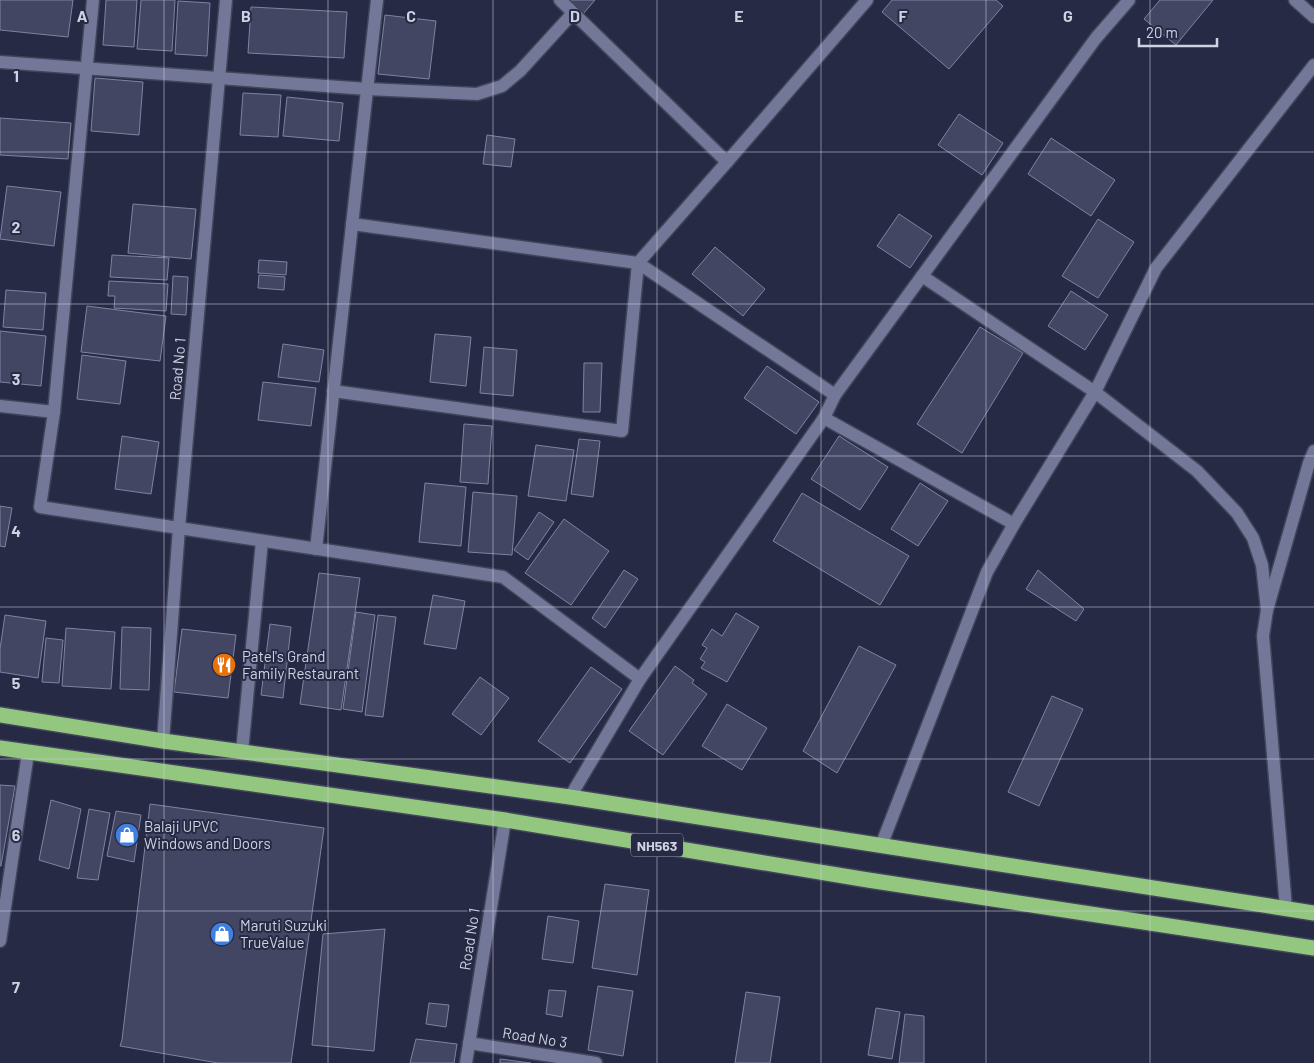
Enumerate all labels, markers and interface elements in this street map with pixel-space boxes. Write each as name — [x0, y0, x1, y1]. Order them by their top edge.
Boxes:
text: A — [77, 6, 88, 25]
text: B — [241, 6, 251, 25]
text: C — [406, 6, 416, 25]
text: D — [570, 6, 580, 25]
text: E — [734, 6, 744, 25]
text: F — [899, 6, 908, 25]
text: G — [1063, 6, 1073, 25]
scale bar — [1139, 15, 1216, 47]
text: 20 m — [1146, 23, 1178, 41]
text: 1 — [13, 66, 19, 85]
text: 2 — [12, 217, 21, 236]
street label: Road No 1 — [165, 337, 189, 401]
text: 3 — [12, 369, 20, 388]
text: 4 — [11, 521, 21, 540]
place label: Patel's Grand Family Restaurant — [242, 647, 359, 682]
restaurant icon: Patel's Grand Family Restaurant — [211, 652, 237, 678]
text: 5 — [12, 673, 21, 692]
place label: Balaji UPVC Windows and Doors — [144, 817, 271, 852]
shop icon: Balaji UPVC Windows and Doors — [114, 822, 140, 848]
text: 6 — [12, 825, 21, 844]
road number: NH563 — [631, 834, 683, 856]
street label: Road No 1 — [455, 907, 483, 971]
place label: Maruti Suzuki TrueValue — [240, 916, 327, 951]
shop icon: Maruti Suzuki TrueValue — [209, 921, 235, 947]
text: 7 — [12, 977, 20, 996]
street label: Road No 3 — [501, 1023, 569, 1051]

